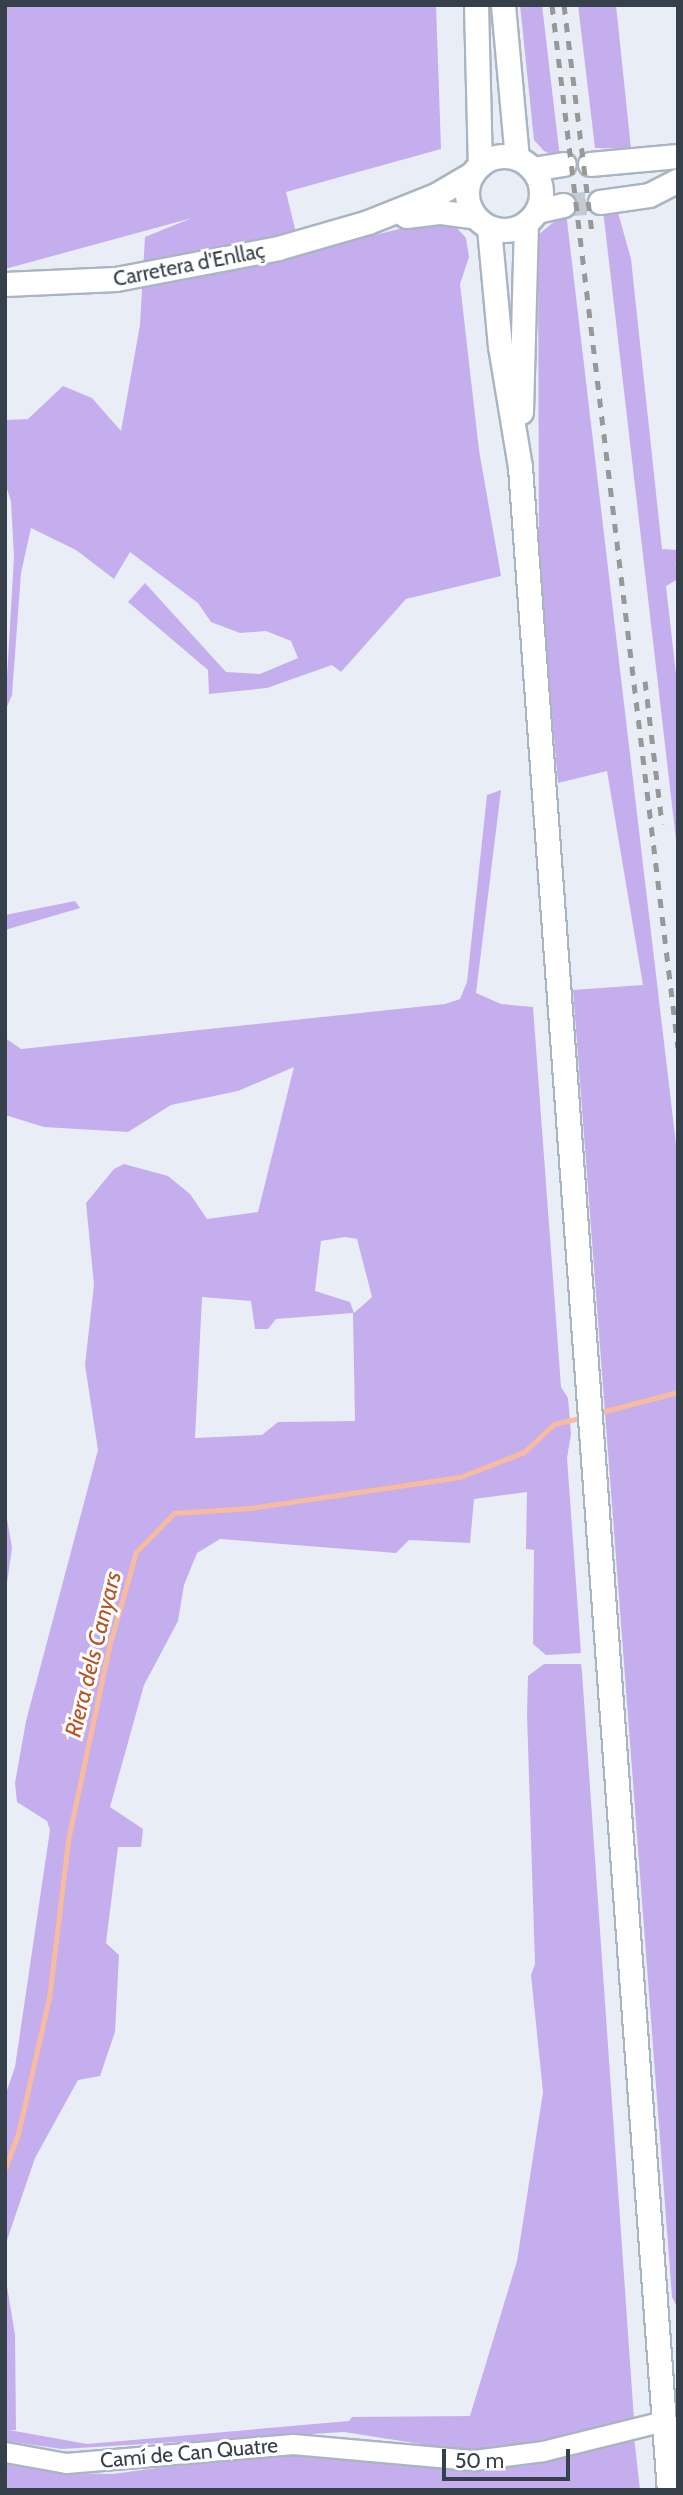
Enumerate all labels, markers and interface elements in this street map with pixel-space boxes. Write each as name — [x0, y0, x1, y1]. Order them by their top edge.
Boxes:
street label: Carretera d'Enllaç — [111, 238, 267, 292]
water label: Riera dels Canyars — [59, 1568, 127, 1740]
street label: Camí de Can Quatre — [99, 2433, 279, 2473]
scale bar — [445, 2436, 573, 2480]
text: 50 m — [455, 2448, 504, 2473]

